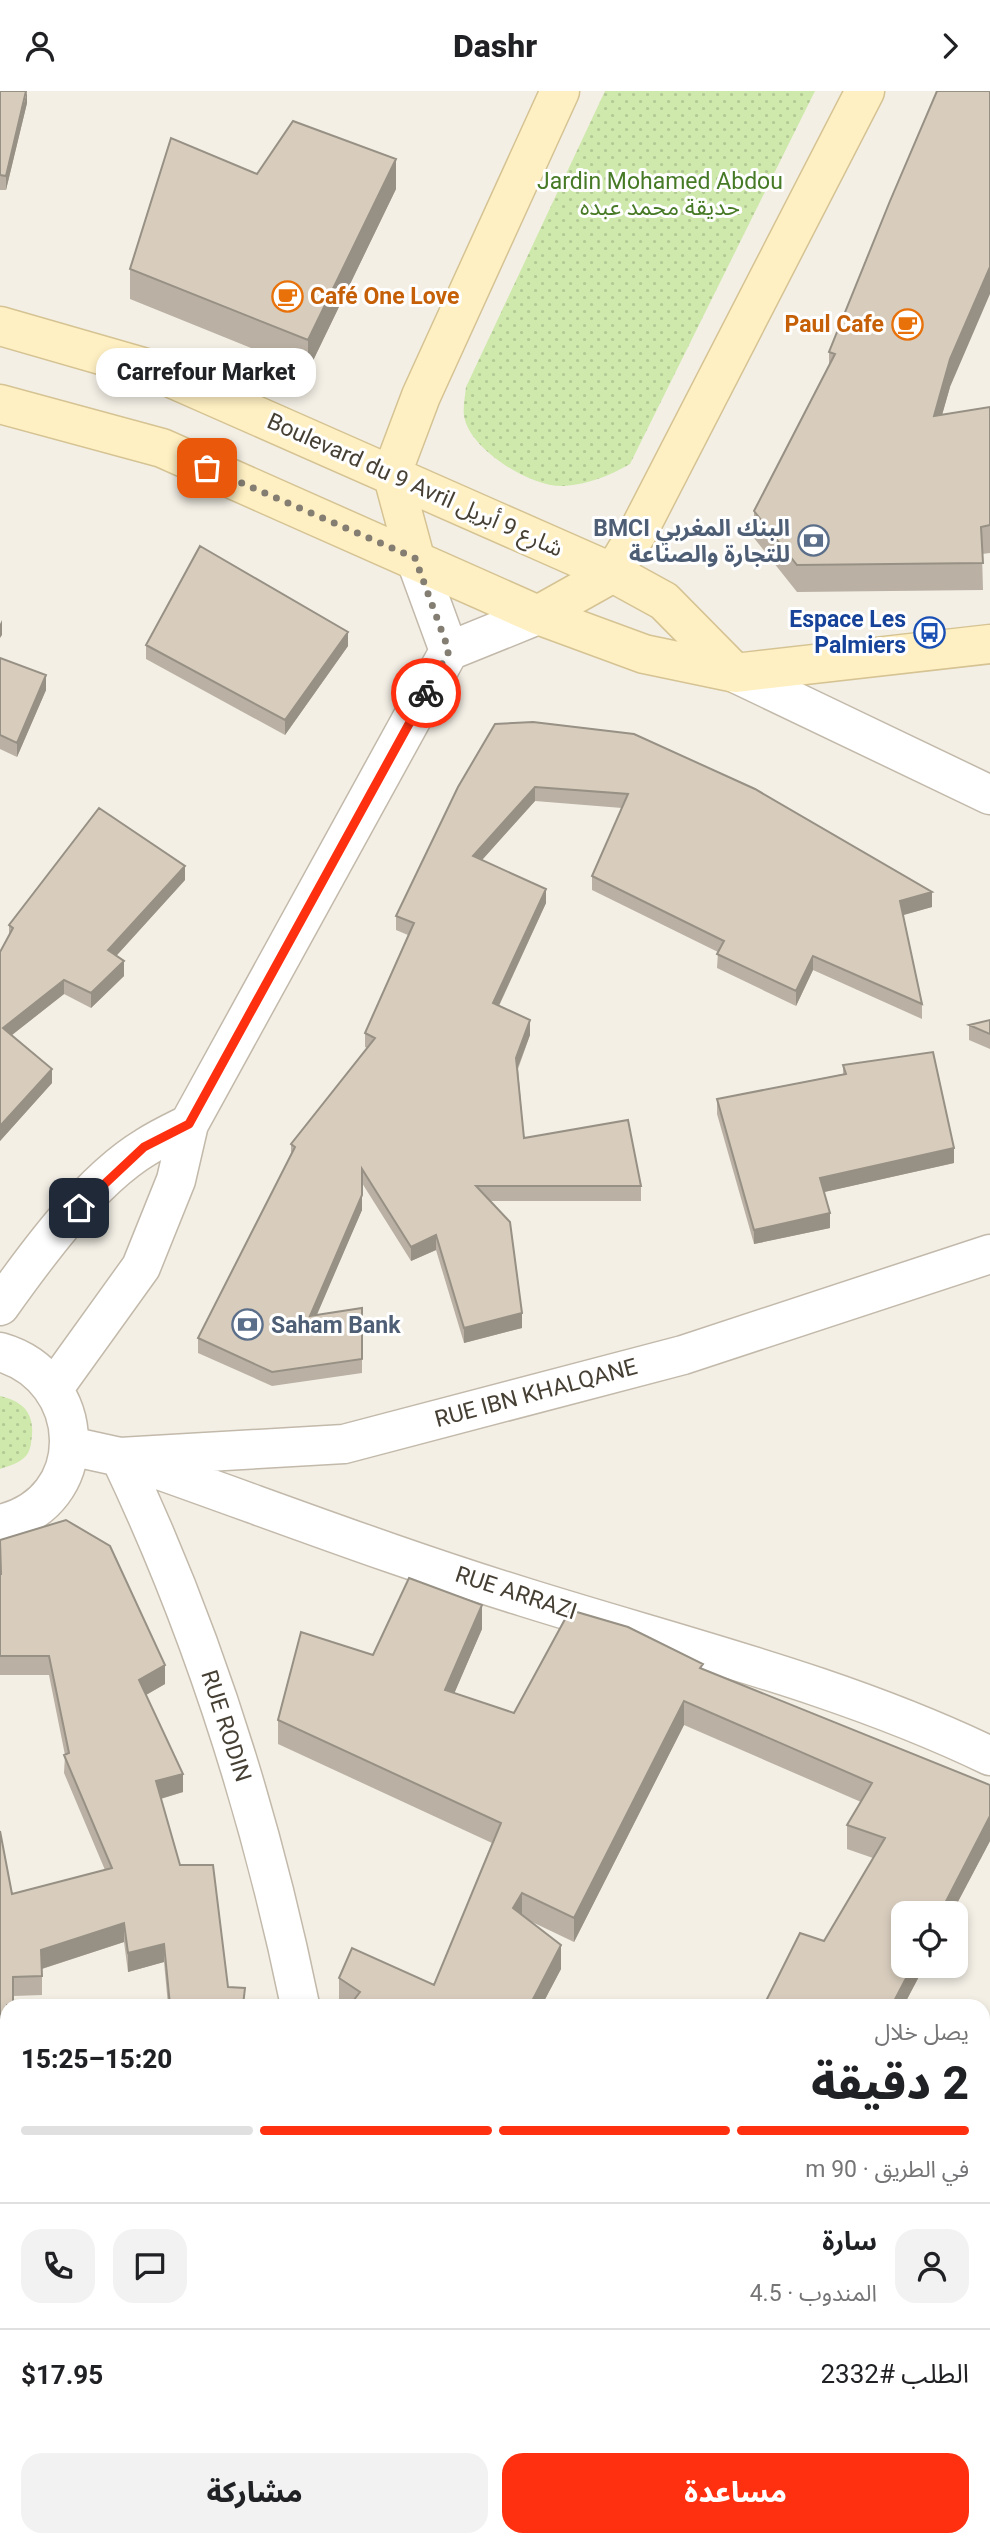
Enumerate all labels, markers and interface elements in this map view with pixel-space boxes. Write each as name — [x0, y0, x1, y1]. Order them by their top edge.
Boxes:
icon: person — [21, 27, 59, 65]
text: Dashr — [453, 27, 537, 65]
icon: forward — [931, 27, 969, 65]
park label: Jardin Mohamed Abdou حديقة محمد عبده — [537, 168, 783, 221]
cafe icon: Café One Love — [270, 279, 304, 313]
place label: Café One Love — [310, 283, 460, 310]
cafe icon: Paul Cafe — [890, 307, 924, 341]
place label: Paul Cafe — [785, 311, 884, 338]
callout: Carrefour Market — [97, 349, 317, 398]
text: Carrefour Market — [117, 359, 295, 386]
street label: Boulevard du 9 Avril شارع 9 أبريل — [262, 407, 567, 565]
pin — [177, 438, 237, 498]
icon: bag — [188, 449, 226, 487]
place label: BMCI البنك المغربي للتجارة والصناعة — [593, 515, 790, 568]
bank icon: BMCI البنك المغربي للتجارة والصناعة — [796, 524, 830, 558]
place label: Espace Les Palmiers — [789, 606, 906, 659]
bus stop icon: Espace Les Palmiers — [912, 615, 946, 649]
courier — [391, 658, 461, 728]
icon: bike — [407, 674, 445, 712]
pin — [49, 1178, 109, 1238]
icon: home — [60, 1189, 98, 1227]
bank icon: Saham Bank — [231, 1308, 265, 1342]
place label: Saham Bank — [271, 1312, 401, 1339]
street label: RUE IBN KHALQANE — [432, 1353, 640, 1433]
street label: RUE ARRAZI — [452, 1561, 580, 1625]
street label: RUE RODIN — [195, 1667, 257, 1785]
map controls — [891, 1901, 968, 1978]
button: locate — [891, 1901, 968, 1978]
text: يصل خلال — [874, 2019, 969, 2046]
text: 15:20–15:25 — [21, 2044, 172, 2074]
text: 2 دقيقة — [811, 2056, 969, 2110]
text: في الطريق · 90 m — [805, 2156, 969, 2183]
text: سارة — [822, 2226, 877, 2256]
button: phone — [21, 2229, 95, 2303]
button: chat — [113, 2229, 187, 2303]
button: person — [895, 2229, 969, 2303]
text: المندوب · 4.5 — [750, 2280, 877, 2307]
text: الطلب #2332 — [820, 2359, 969, 2389]
text: $17.95 — [21, 2360, 103, 2390]
button: مشاركة — [21, 2453, 488, 2533]
button: مساعدة — [502, 2453, 969, 2533]

